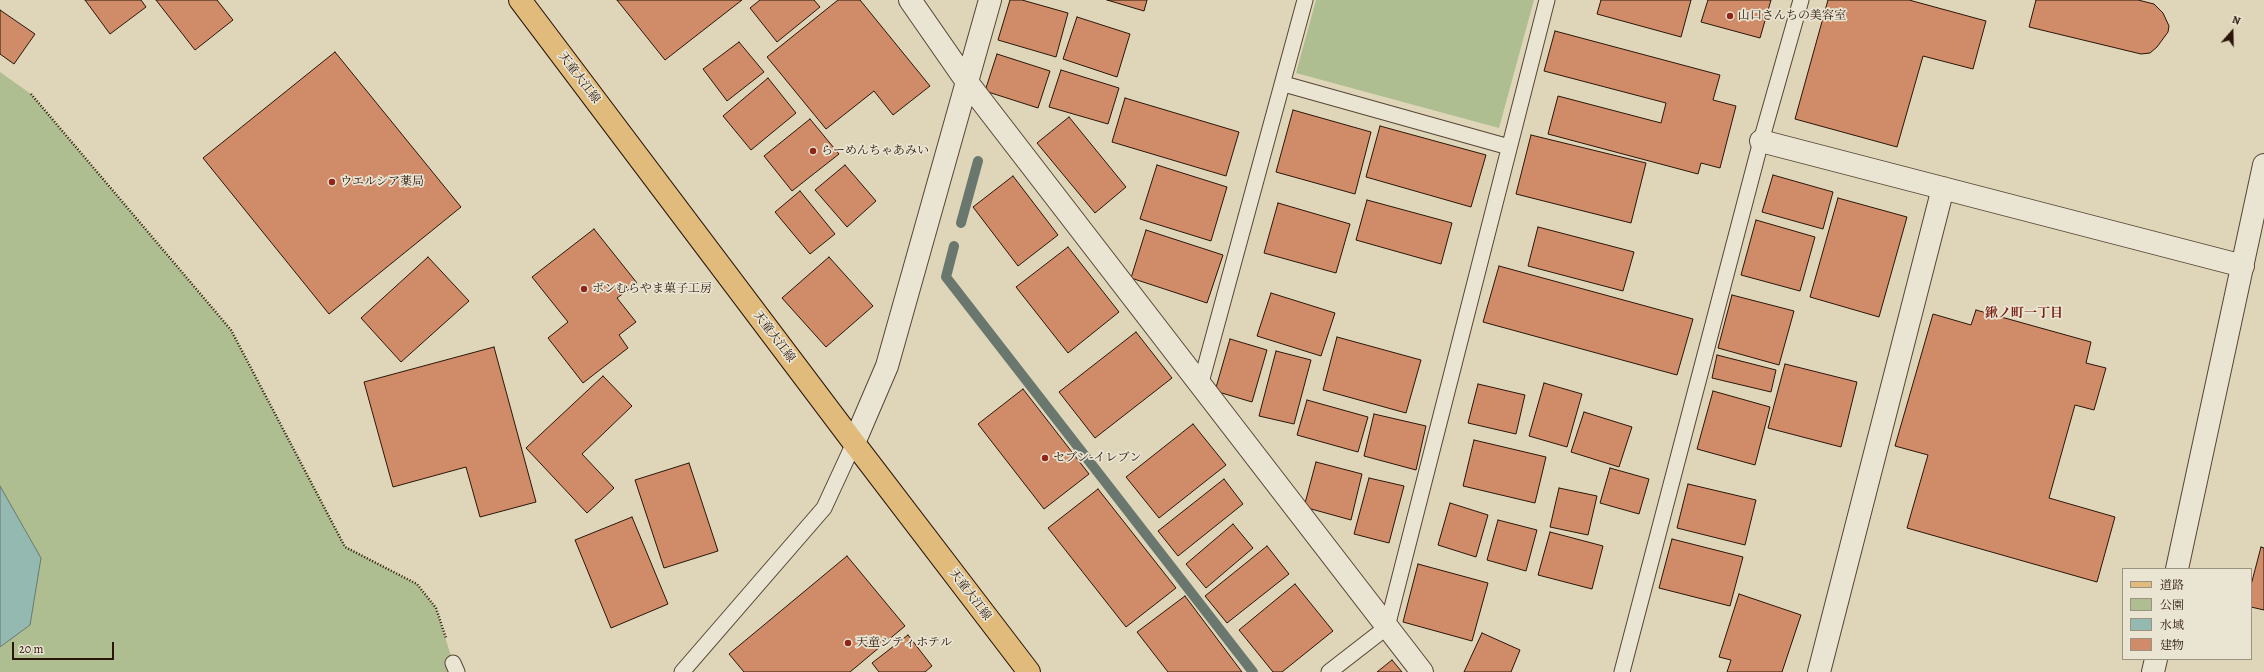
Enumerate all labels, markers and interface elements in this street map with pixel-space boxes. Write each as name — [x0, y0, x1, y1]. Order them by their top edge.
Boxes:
place label: 山口さんちの美容室 — [1738, 9, 1846, 23]
marker: 山口さんちの美容室 — [1725, 11, 1735, 21]
north arrow — [2212, 12, 2252, 52]
text: N — [2230, 12, 2243, 29]
street label: 天童大江線 — [555, 50, 603, 106]
place label: らーめんちゃあみい — [821, 144, 929, 158]
marker: らーめんちゃあみい — [808, 146, 818, 156]
place label: ウエルシア薬局 — [340, 175, 424, 189]
marker: ウエルシア薬局 — [327, 177, 337, 187]
place label: ボンむらやま菓子工房 — [592, 282, 712, 296]
marker: ボンむらやま菓子工房 — [579, 284, 589, 294]
district label: 鍬ノ町一丁目 — [1985, 306, 2063, 322]
street label: 天童大江線 — [750, 309, 798, 365]
place label: セブン-イレブン — [1053, 451, 1142, 465]
marker: セブン-イレブン — [1040, 453, 1050, 463]
street label: 天童大江線 — [946, 567, 994, 623]
legend — [2122, 568, 2252, 660]
text: 道路 — [2160, 577, 2184, 593]
text: 公園 — [2160, 597, 2184, 613]
text: 水域 — [2160, 617, 2184, 633]
scale bar — [14, 634, 116, 660]
place label: 天童シティホテル — [856, 636, 952, 650]
text: 建物 — [2160, 637, 2184, 653]
marker: 天童シティホテル — [843, 638, 853, 648]
text: 20 m — [19, 641, 43, 657]

